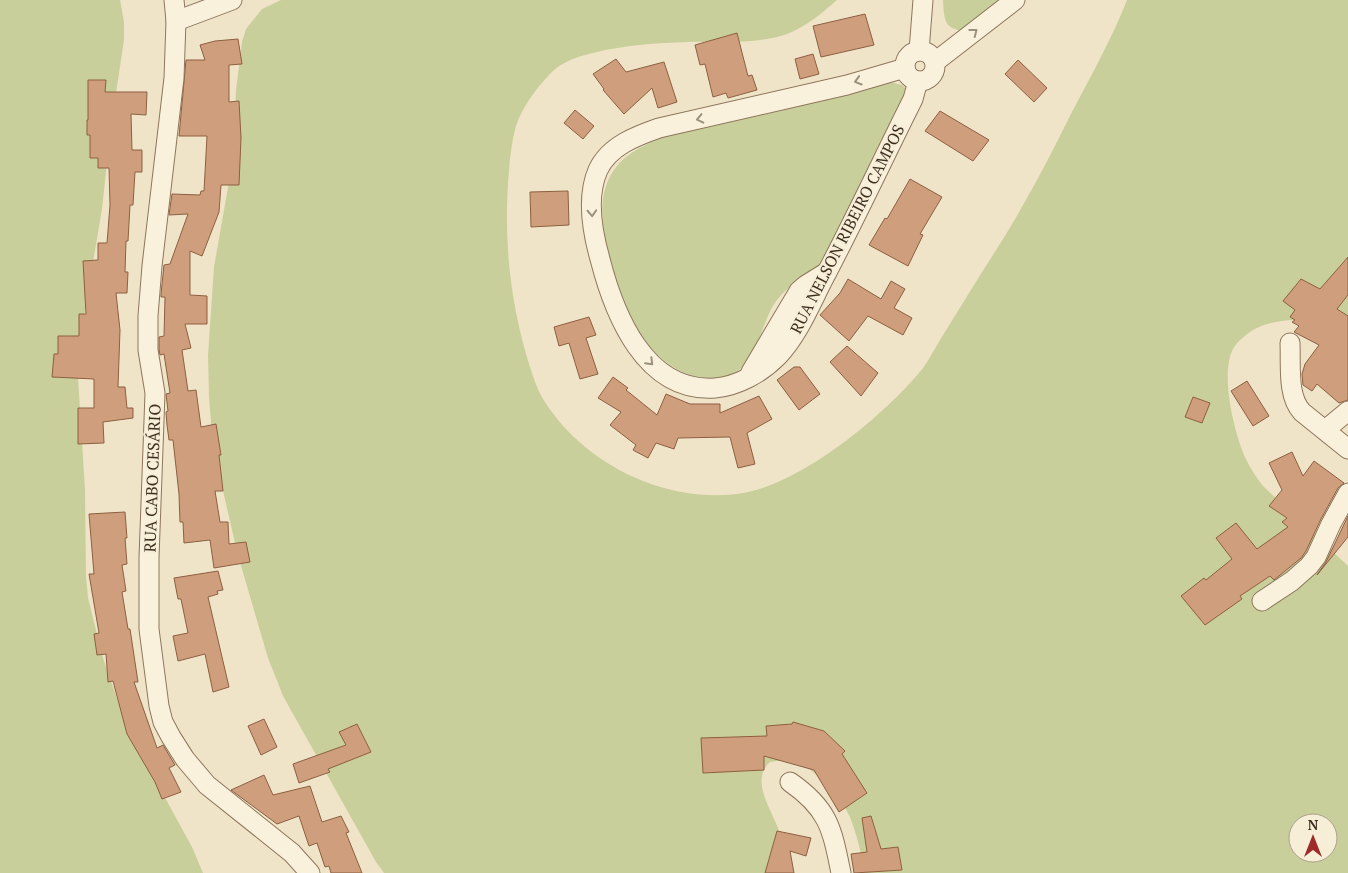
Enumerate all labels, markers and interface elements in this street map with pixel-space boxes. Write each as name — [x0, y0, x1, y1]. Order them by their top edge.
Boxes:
one-way arrow — [968, 29, 977, 37]
one-way arrow — [855, 76, 863, 86]
one-way arrow — [696, 113, 705, 124]
street label: RUA NELSON RIBEIRO CAMPOS — [785, 121, 909, 337]
one-way arrow — [587, 210, 598, 218]
one-way arrow — [645, 356, 654, 365]
street label: RUA CABO CESÁRIO — [138, 403, 166, 553]
north arrow — [1288, 813, 1338, 863]
text: N — [1308, 815, 1319, 834]

